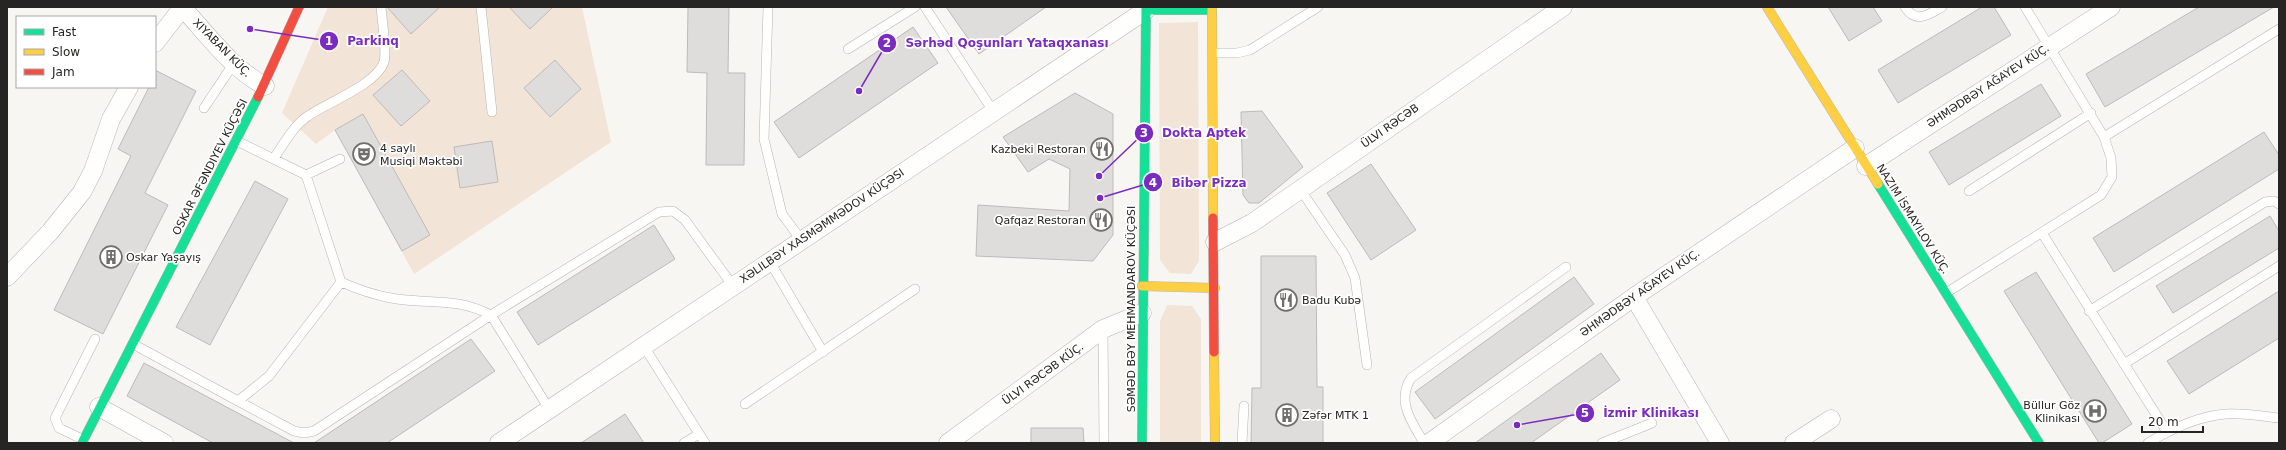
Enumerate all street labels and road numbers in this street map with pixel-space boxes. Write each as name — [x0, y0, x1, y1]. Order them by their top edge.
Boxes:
street label: XIYABAN KÜÇ. — [190, 16, 254, 80]
street label: ƏHMƏDBƏY AĞAYEV KÜÇ. — [1924, 42, 2052, 130]
street label: OSKAR ƏFƏNDIYEV KÜÇƏSI — [170, 97, 250, 237]
street label: ÜLVI RƏCƏB — [1359, 101, 1421, 151]
street label: NAZIM İSMAYILOV KÜÇ. — [1874, 162, 1952, 276]
street label: XƏLILBƏY XASMƏMMƏDOV KÜÇƏSI — [737, 166, 907, 286]
street label: SƏMƏD BƏY MEHMANDAROV KÜÇƏSI — [1125, 206, 1138, 412]
street label: ƏHMƏDBƏY AĞAYEV KÜÇ. — [1578, 247, 1702, 339]
street label: ÜLVI RƏCƏB KÜÇ. — [1000, 340, 1086, 408]

